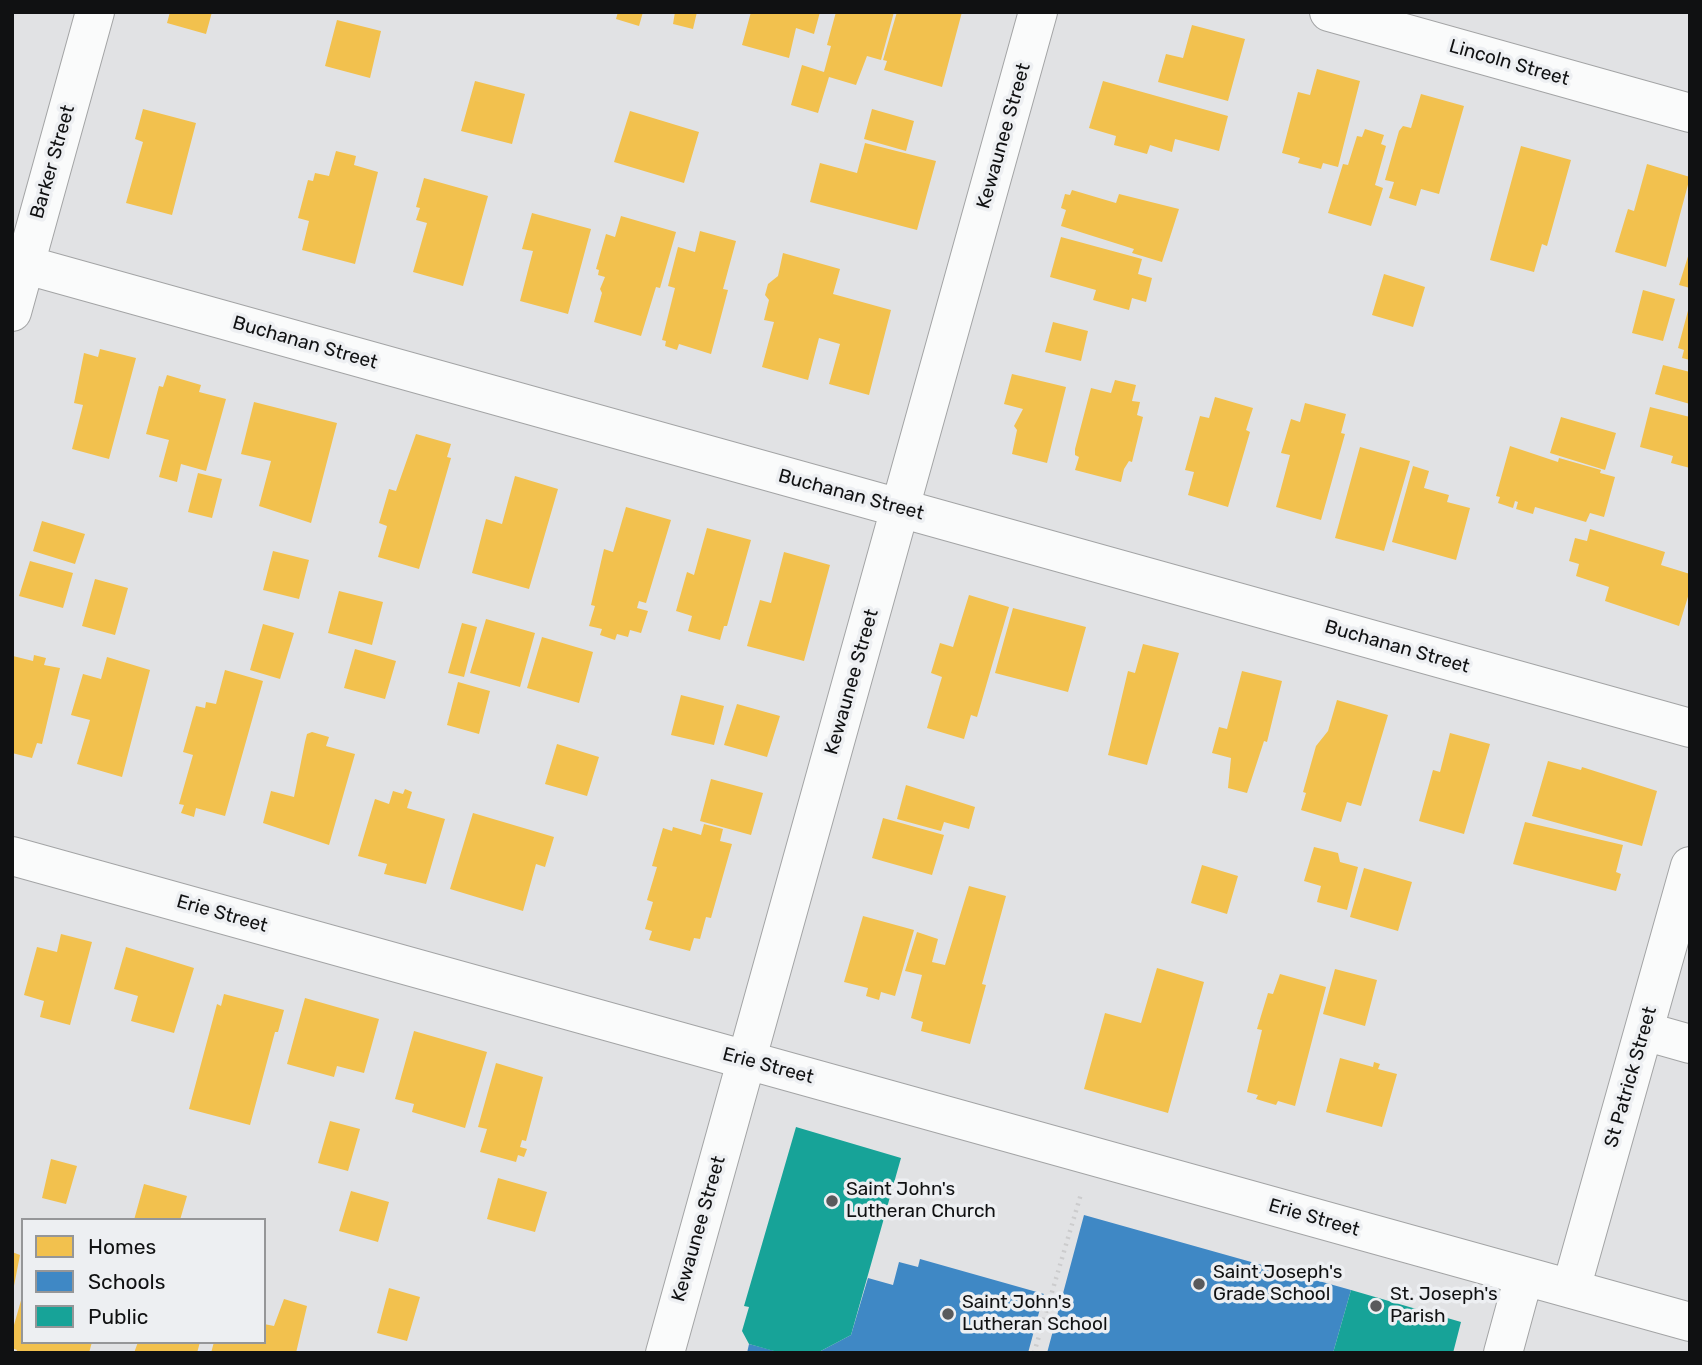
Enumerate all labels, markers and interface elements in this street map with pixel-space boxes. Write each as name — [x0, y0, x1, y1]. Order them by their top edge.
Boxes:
street label: Lincoln Street — [1446, 35, 1572, 91]
street label: Kewaunee Street — [972, 61, 1036, 211]
street label: Barker Street — [26, 103, 80, 221]
street label: Buchanan Street — [230, 311, 380, 375]
street label: Buchanan Street — [776, 465, 926, 525]
street label: Kewaunee Street — [820, 607, 884, 757]
street label: Buchanan Street — [1322, 615, 1472, 679]
street label: Erie Street — [174, 890, 270, 938]
street label: St Patrick Street — [1600, 1004, 1662, 1150]
street label: Erie Street — [720, 1043, 816, 1089]
street label: Kewaunee Street — [667, 1154, 731, 1304]
place label: Saint John's Lutheran Church — [846, 1179, 996, 1223]
marker: Saint John's Lutheran Church — [824, 1193, 840, 1209]
street label: Erie Street — [1266, 1194, 1362, 1242]
legend — [21, 1218, 266, 1344]
text: Homes — [88, 1234, 156, 1259]
place label: Saint Joseph's Grade School — [1213, 1262, 1342, 1306]
text: Schools — [88, 1269, 165, 1294]
marker: Saint Joseph's Grade School — [1191, 1276, 1207, 1292]
place label: St. Joseph's Parish — [1390, 1284, 1498, 1328]
place label: Saint John's Lutheran School — [962, 1292, 1107, 1336]
marker: St. Joseph's Parish — [1368, 1298, 1384, 1314]
text: Public — [88, 1304, 148, 1329]
marker: Saint John's Lutheran School — [940, 1306, 956, 1322]

